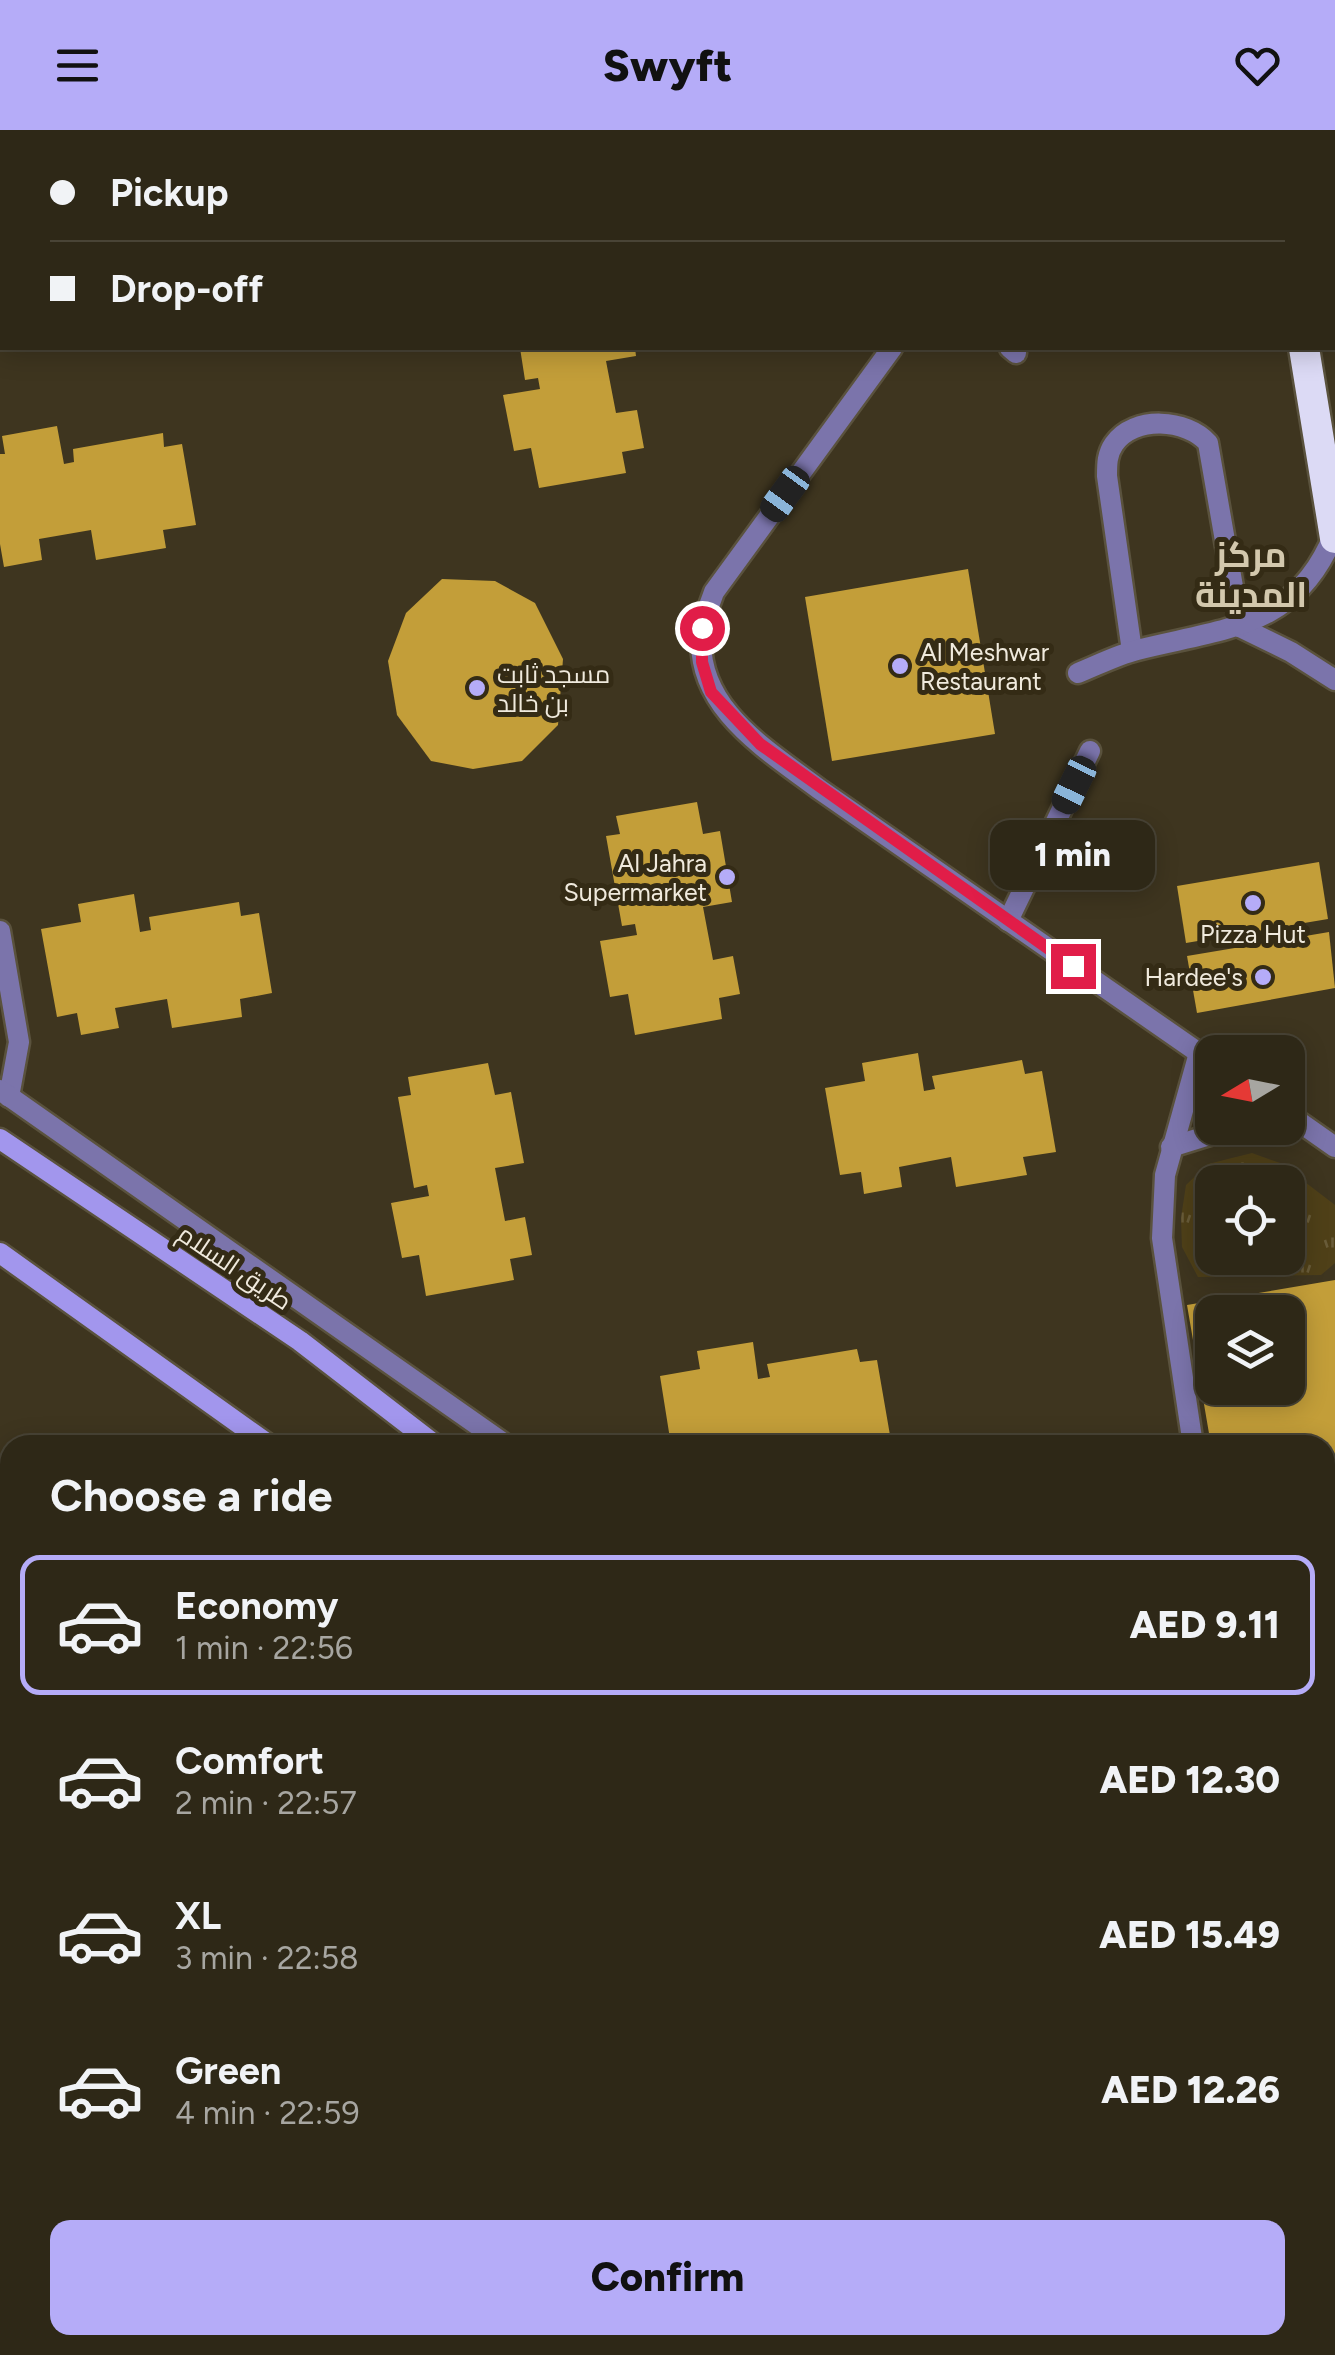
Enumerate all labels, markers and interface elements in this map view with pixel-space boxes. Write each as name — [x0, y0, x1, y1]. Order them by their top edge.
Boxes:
icon: menu — [50, 38, 105, 93]
text: Swyft — [603, 38, 732, 92]
icon: heart — [1230, 38, 1285, 93]
text: Pickup — [110, 170, 228, 216]
text: Drop-off — [110, 266, 263, 312]
car — [755, 461, 815, 527]
district label: مركز المدينة — [1195, 534, 1307, 616]
route start — [680, 606, 725, 651]
place label: Al Meshwar Restaurant — [920, 637, 1050, 696]
marker: Al Meshwar Restaurant — [889, 655, 911, 677]
place label: مسجد ثابت بن خالد — [497, 659, 610, 718]
marker: مسجد ثابت بن خالد — [466, 677, 488, 699]
car — [1047, 751, 1101, 819]
callout: 1 min — [990, 821, 1156, 891]
text: 1 min — [1034, 836, 1111, 874]
place label: Al Jahra Supermarket — [563, 848, 707, 907]
marker: Al Jahra Supermarket — [716, 866, 738, 888]
marker: Pizza Hut — [1242, 892, 1264, 914]
place label: Pizza Hut — [1200, 919, 1306, 949]
route end — [1051, 944, 1096, 989]
place label: Hardee's — [1144, 962, 1243, 992]
marker: Hardee's — [1252, 966, 1274, 988]
north arrow — [1195, 1035, 1305, 1145]
map controls — [1195, 1035, 1305, 1405]
button: locate — [1195, 1165, 1305, 1275]
street label: طريق السلام — [171, 1218, 298, 1319]
button: layers — [1195, 1295, 1305, 1405]
text: Choose a ride — [50, 1468, 332, 1522]
icon: car — [55, 1580, 145, 1670]
text: Economy — [175, 1583, 338, 1629]
text: AED 9.11 — [1129, 1602, 1280, 1648]
text: 1 min · 22:56 — [175, 1629, 353, 1667]
icon: car — [55, 1735, 145, 1825]
text: Comfort — [175, 1738, 324, 1784]
text: AED 12.30 — [1099, 1757, 1280, 1803]
text: 2 min · 22:57 — [175, 1784, 357, 1822]
icon: car — [55, 1890, 145, 1980]
text: XL — [175, 1893, 221, 1939]
text: AED 15.49 — [1099, 1912, 1280, 1958]
text: 3 min · 22:58 — [175, 1939, 359, 1977]
icon: car — [55, 2045, 145, 2135]
text: Green — [175, 2048, 281, 2094]
text: AED 12.26 — [1101, 2067, 1280, 2113]
text: 4 min · 22:59 — [175, 2094, 360, 2132]
button: Confirm — [50, 2220, 1285, 2335]

